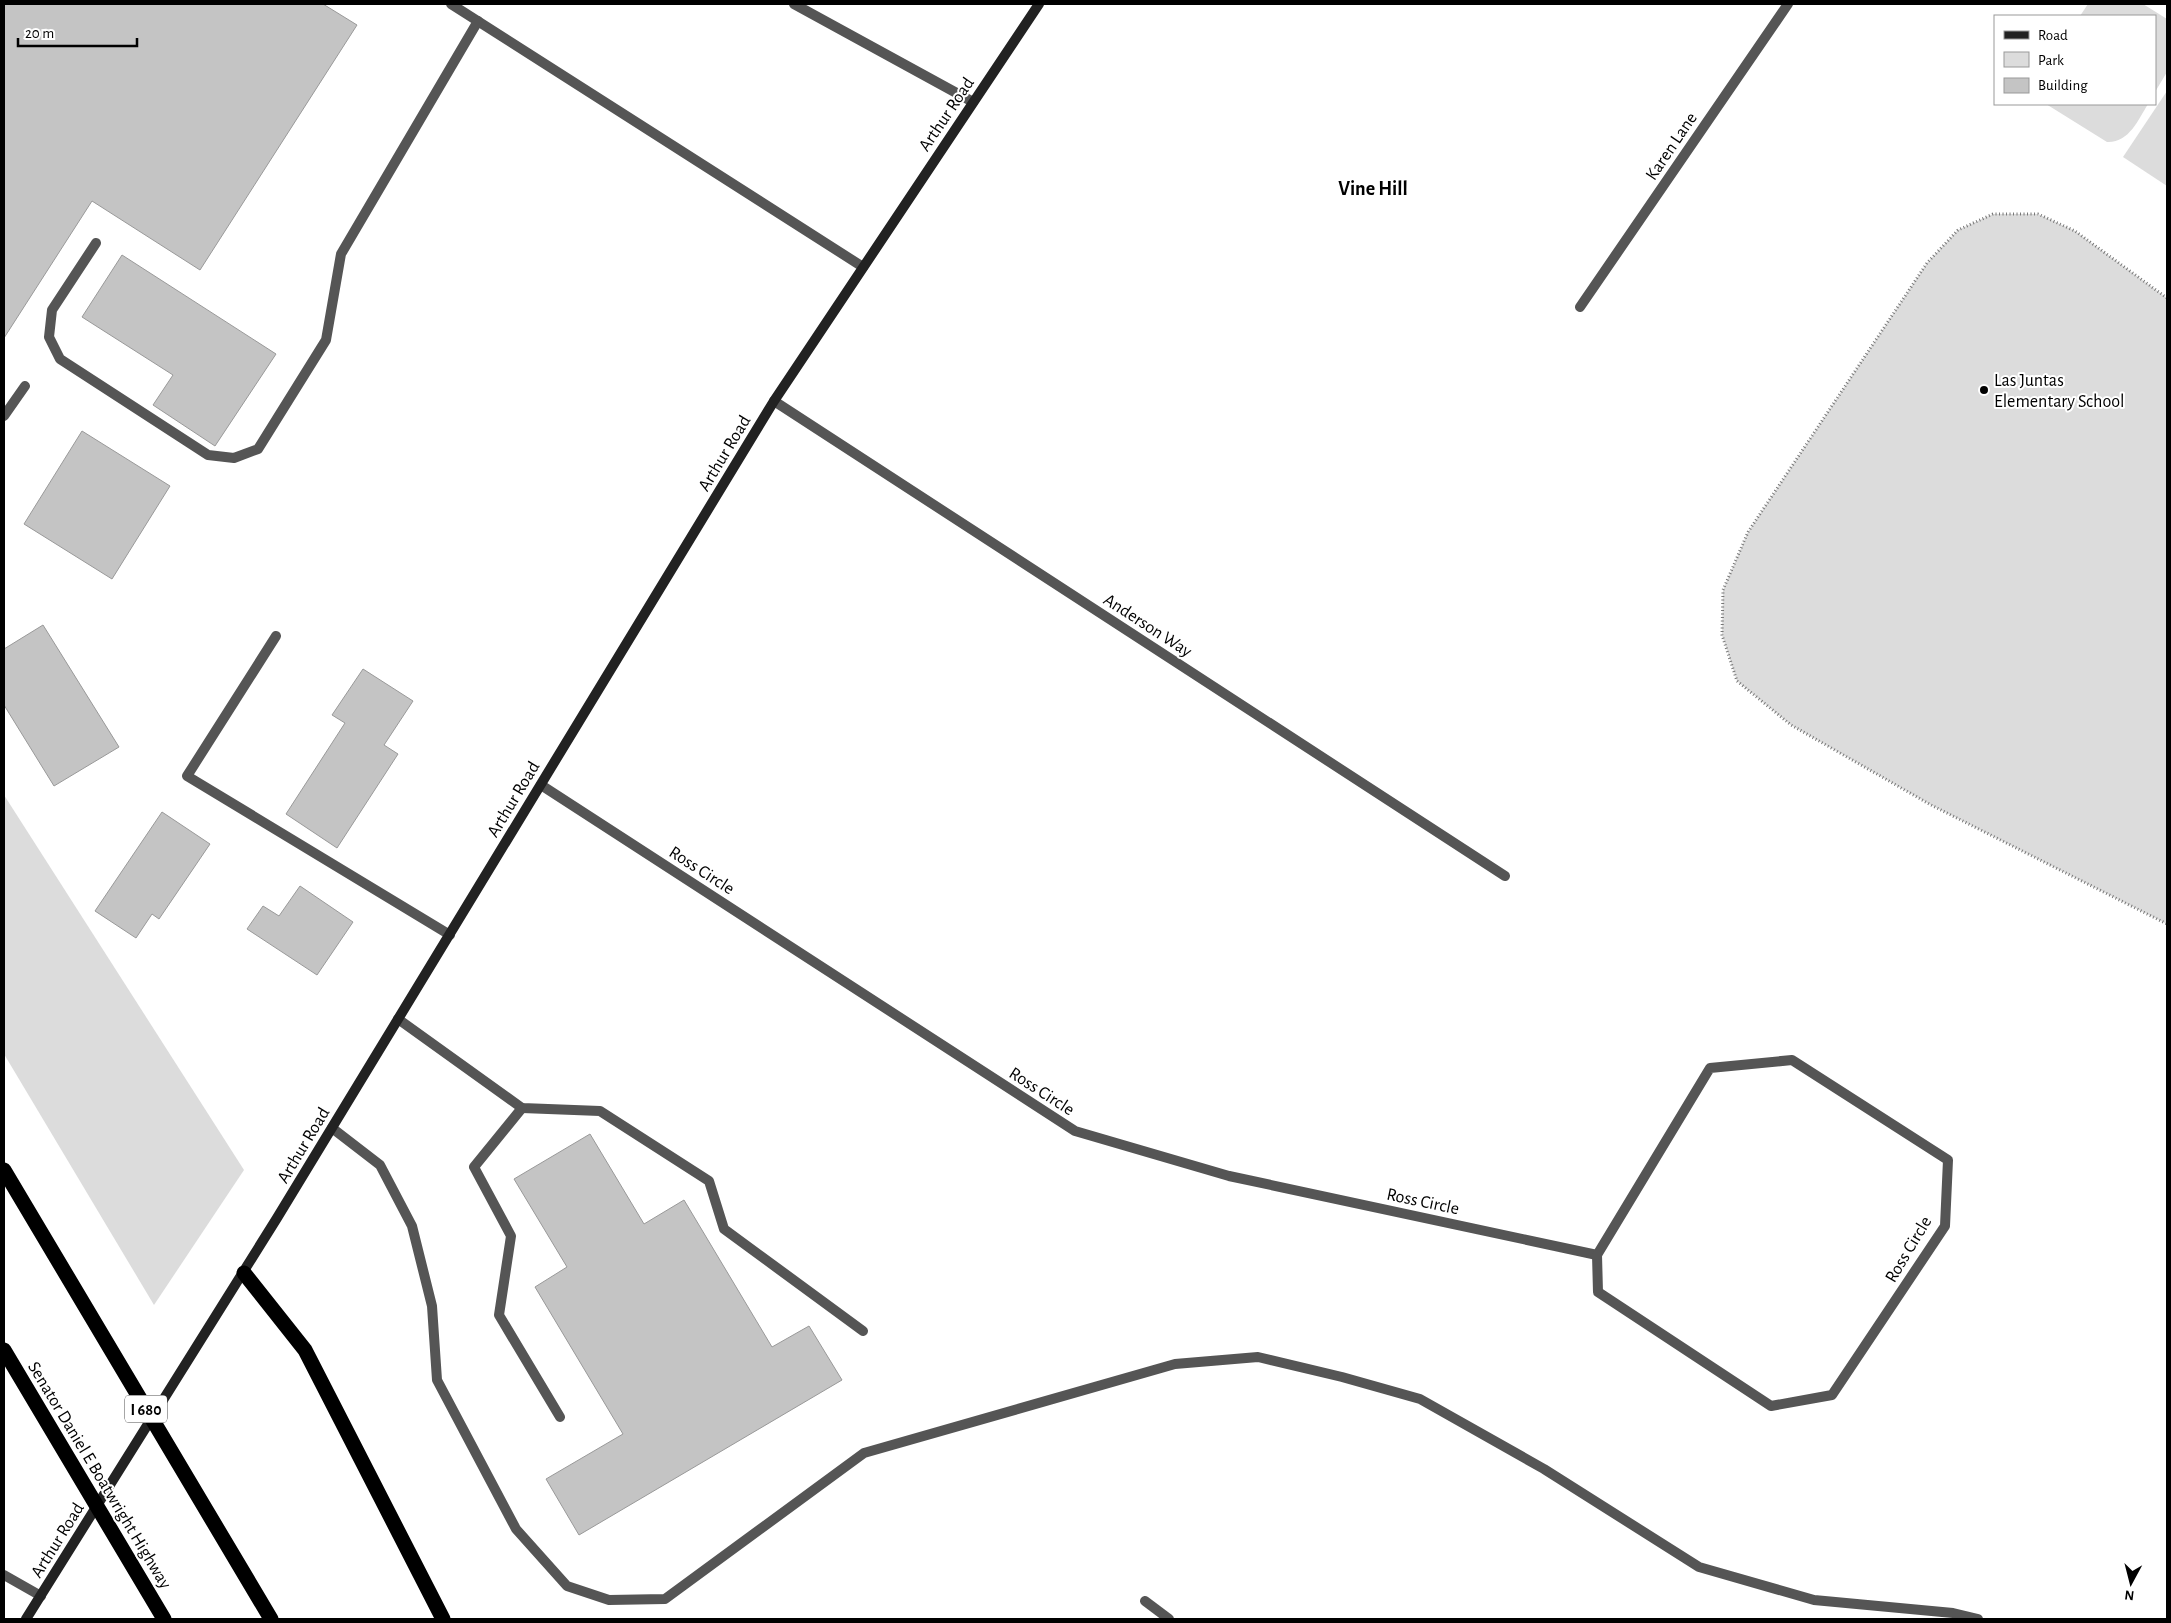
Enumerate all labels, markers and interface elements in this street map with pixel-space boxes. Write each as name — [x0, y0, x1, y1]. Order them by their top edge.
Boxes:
scale bar — [18, 15, 136, 47]
legend — [1994, 15, 2156, 105]
text: 20 m — [25, 26, 54, 41]
text: Road — [2038, 28, 2068, 43]
text: Park — [2038, 53, 2064, 68]
street label: Arthur Road — [916, 74, 978, 155]
text: Building — [2038, 78, 2088, 93]
street label: Karen Lane — [1643, 109, 1701, 184]
district label: Vine Hill — [1338, 179, 1408, 199]
place label: Las Juntas Elementary School — [1994, 372, 2125, 411]
marker: Las Juntas Elementary School — [1978, 384, 1990, 396]
street label: Arthur Road — [695, 413, 754, 494]
street label: Anderson Way — [1100, 591, 1195, 661]
street label: Arthur Road — [484, 759, 543, 840]
street label: Ross Circle — [666, 843, 737, 898]
street label: Ross Circle — [1006, 1064, 1077, 1119]
street label: Arthur Road — [274, 1105, 333, 1186]
street label: Ross Circle — [1385, 1186, 1461, 1218]
street label: Ross Circle — [1882, 1213, 1936, 1286]
street label: Senator Daniel E Boatwright Highway — [24, 1359, 174, 1592]
road number: I 680 — [125, 1396, 167, 1422]
street label: Arthur Road — [28, 1500, 88, 1581]
north arrow — [2106, 1558, 2156, 1608]
text: N — [2124, 1587, 2135, 1602]

